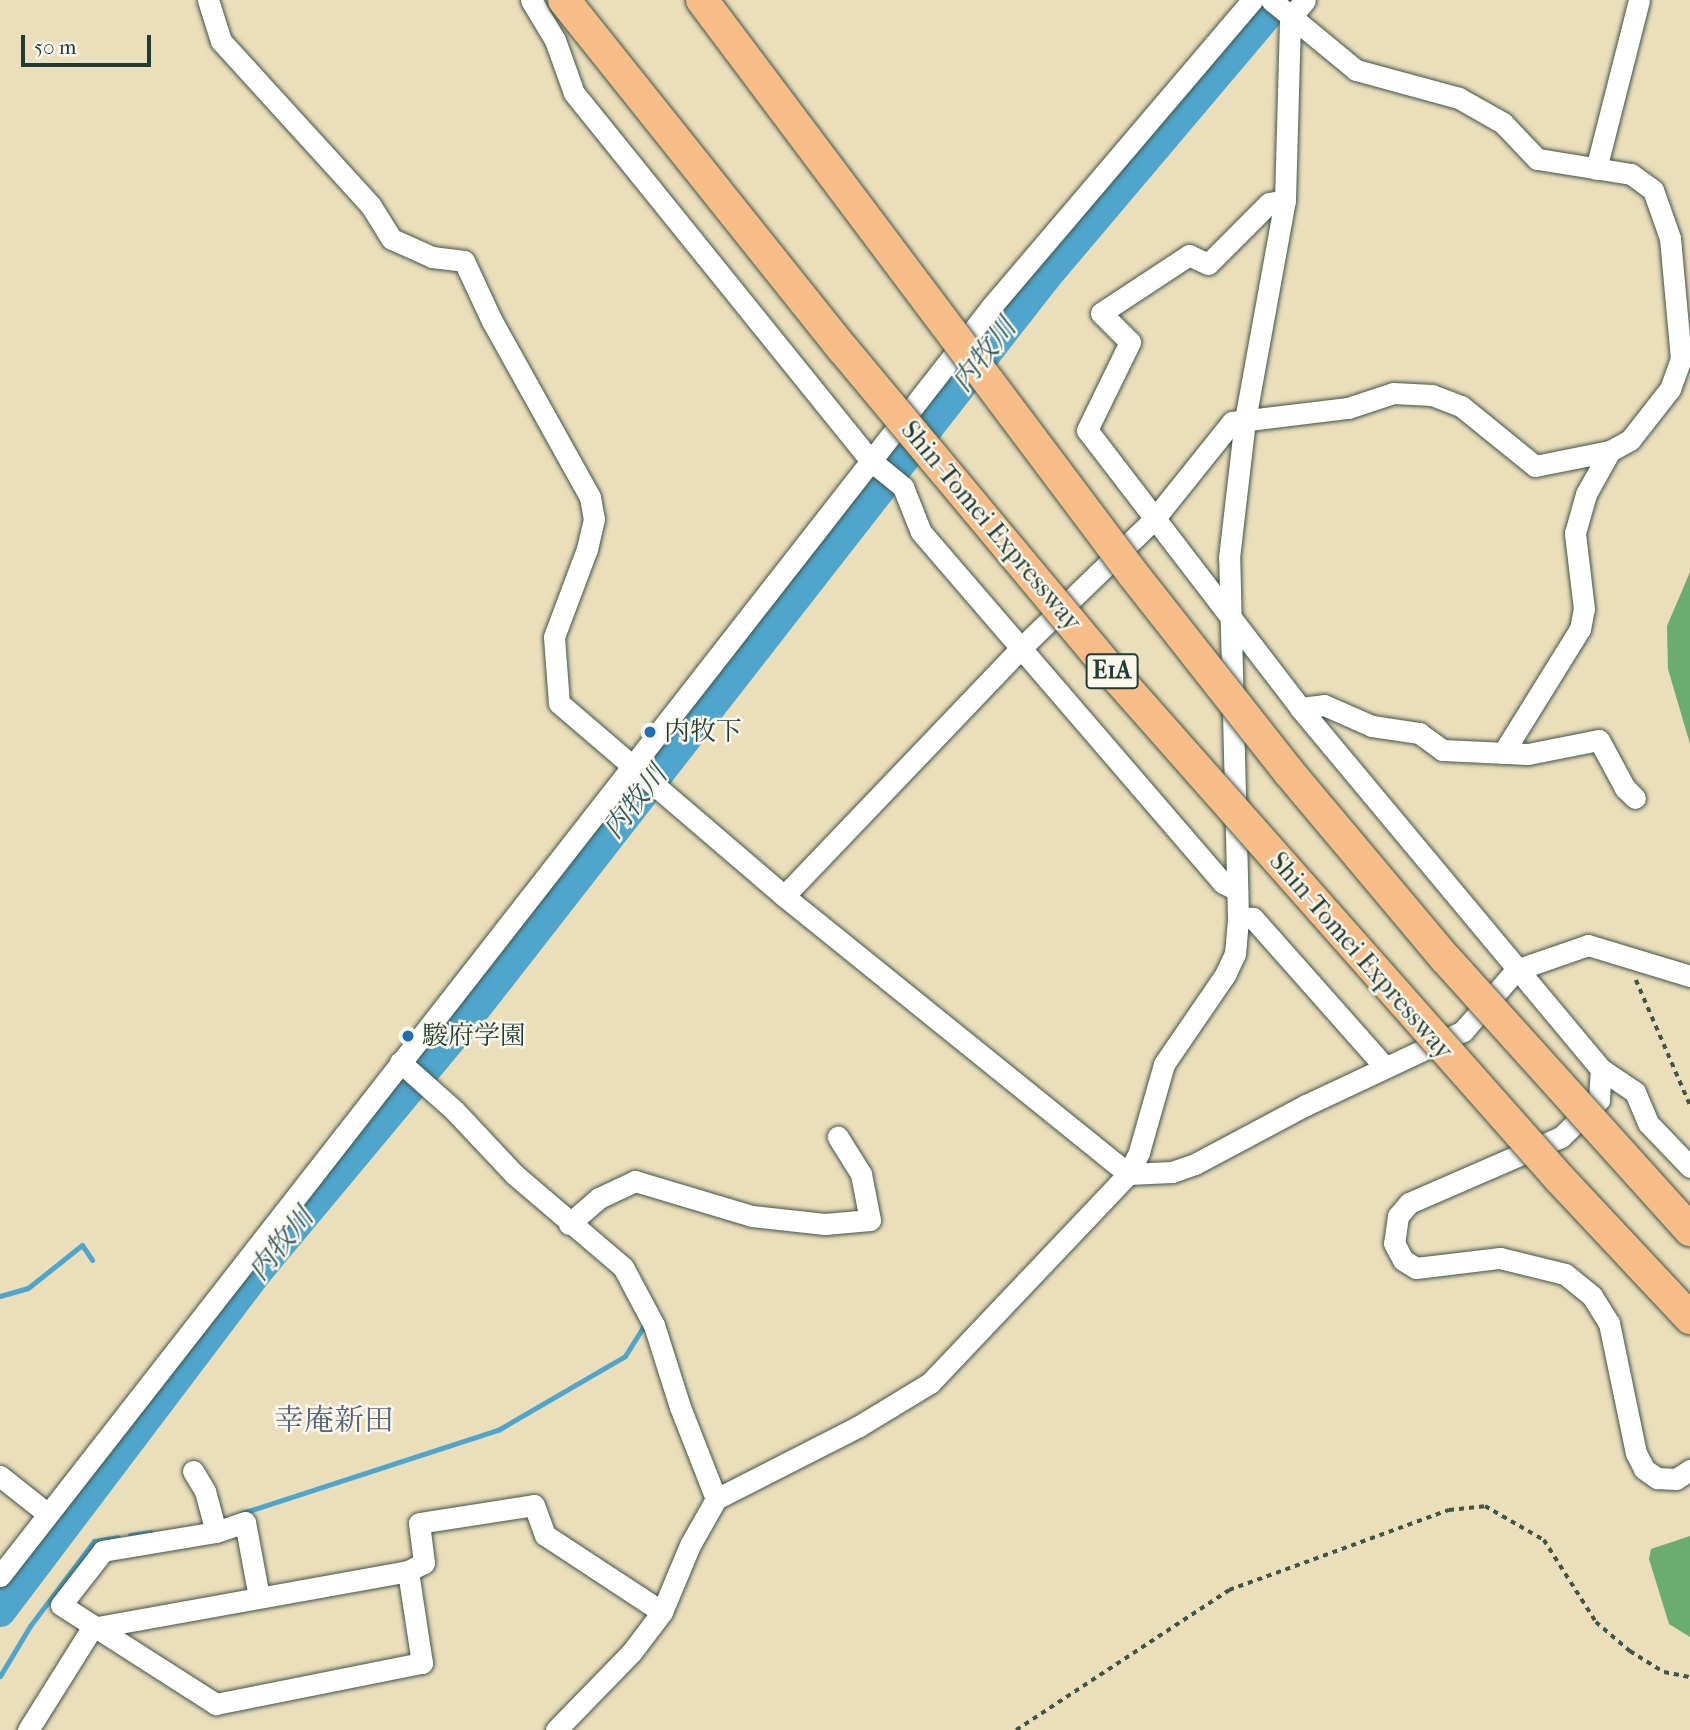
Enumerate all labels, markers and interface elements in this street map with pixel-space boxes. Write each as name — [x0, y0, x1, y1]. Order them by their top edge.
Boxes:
scale bar — [24, 21, 154, 65]
text: 50 m — [34, 35, 77, 59]
water label: 内牧川 — [945, 312, 1023, 398]
street label: Shin-Tomei Expressway — [894, 415, 1088, 637]
road number: E1A — [1084, 650, 1140, 692]
place label: 内牧下 — [664, 716, 742, 748]
marker: 内牧下 — [642, 724, 658, 740]
water label: 内牧川 — [596, 759, 674, 845]
street label: Shin-Tomei Expressway — [1263, 846, 1459, 1066]
place label: 駿府学園 — [422, 1020, 526, 1052]
marker: 駿府学園 — [400, 1028, 416, 1044]
water label: 内牧川 — [242, 1201, 320, 1287]
district label: 幸庵新田 — [274, 1403, 394, 1439]

